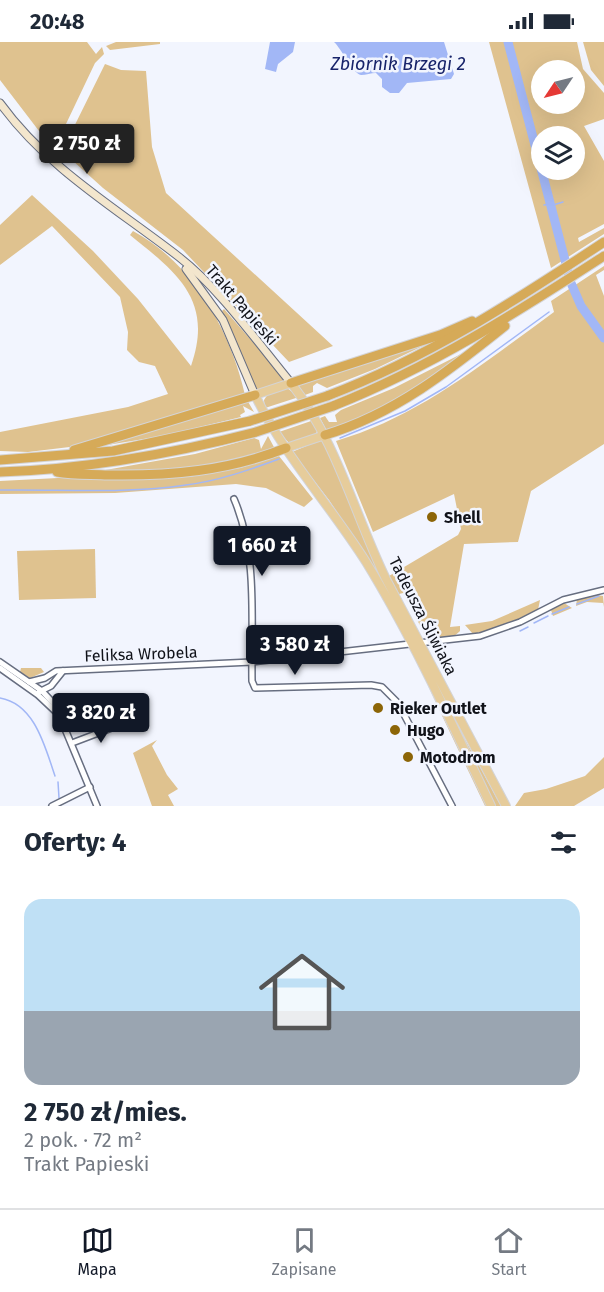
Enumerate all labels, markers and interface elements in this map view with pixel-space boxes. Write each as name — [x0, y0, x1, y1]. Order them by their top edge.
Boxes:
text: 20:48 — [30, 8, 85, 35]
water label: Zbiornik Brzegi 2 — [329, 53, 466, 75]
north arrow — [531, 60, 585, 114]
map controls — [531, 60, 585, 180]
pin: 2 750 zł — [25, 124, 149, 175]
button: layers — [531, 126, 585, 180]
text: 2 750 zł — [53, 131, 121, 155]
street label: Trakt Papieski — [202, 261, 282, 349]
place label: Shell — [444, 508, 481, 527]
marker: Shell — [425, 510, 439, 524]
pin: 1 660 zł — [200, 526, 324, 577]
text: 1 660 zł — [227, 533, 297, 557]
street label: Tadeusza Śliwiaka — [385, 553, 462, 678]
pin: 3 580 zł — [233, 625, 357, 676]
text: 3 580 zł — [260, 632, 330, 656]
street label: Feliksa Wrobela — [84, 643, 198, 665]
pin: 3 820 zł — [39, 693, 163, 744]
place label: Rieker Outlet — [390, 699, 488, 718]
text: 3 820 zł — [66, 700, 136, 724]
marker: Rieker Outlet — [371, 701, 385, 715]
place label: Hugo — [407, 721, 445, 740]
marker: Hugo — [388, 723, 402, 737]
place label: Motodrom — [420, 748, 496, 767]
marker: Motodrom — [401, 750, 415, 764]
icon: filters — [547, 826, 580, 859]
text: Oferty: 4 — [24, 827, 126, 858]
icon: home — [248, 938, 356, 1046]
text: 2 750 zł/mies. — [24, 1097, 187, 1128]
text: 2 pok. · 72 m² — [24, 1128, 142, 1152]
text: Trakt Papieski — [24, 1152, 149, 1176]
tab: Mapa — [77, 1224, 117, 1279]
tab: Zapisane — [272, 1224, 337, 1279]
tab: Start — [491, 1224, 527, 1279]

